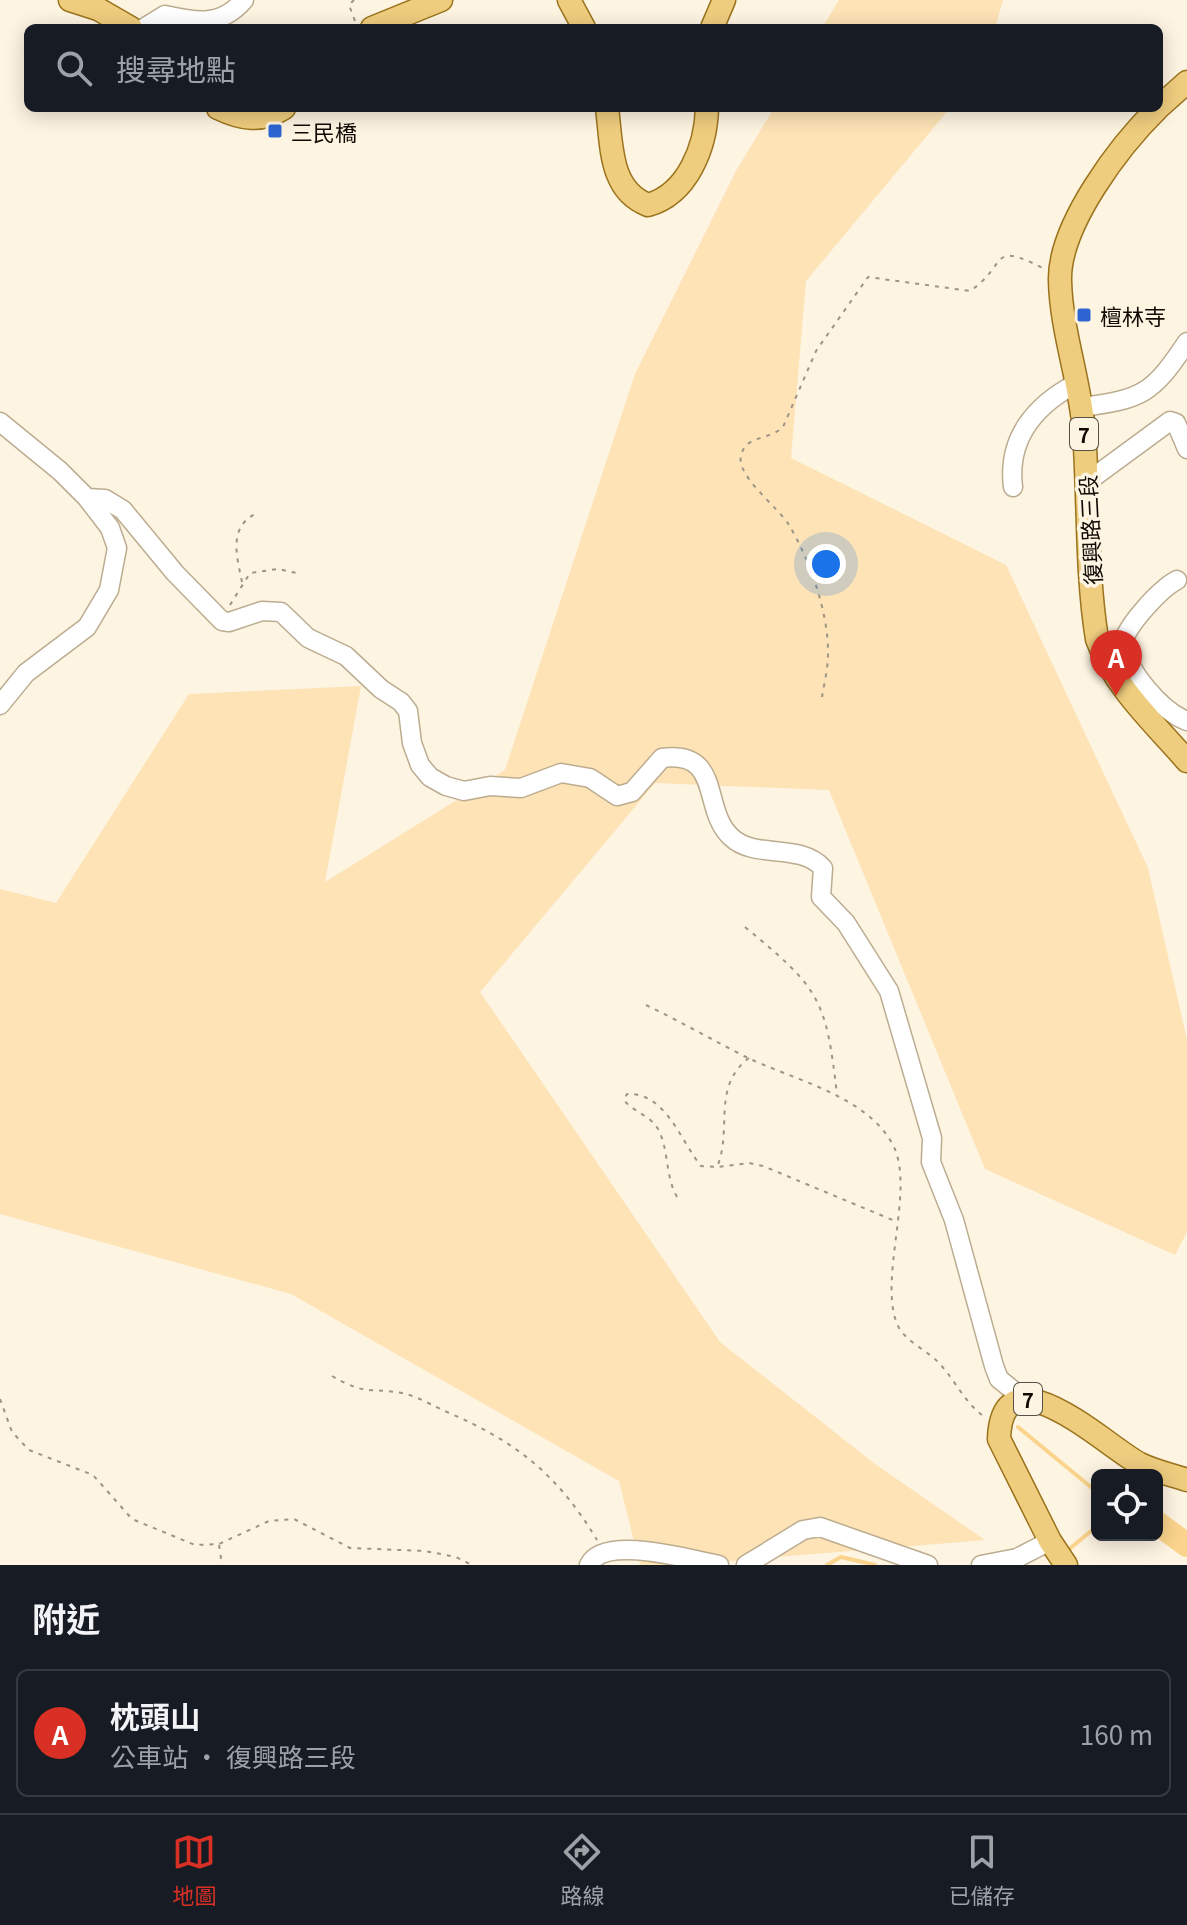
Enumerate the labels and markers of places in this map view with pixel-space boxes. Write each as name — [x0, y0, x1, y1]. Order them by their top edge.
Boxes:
place label: 三民橋 — [291, 115, 357, 147]
marker: 三民橋 — [266, 122, 284, 140]
place label: 檀林寺 — [1100, 299, 1166, 331]
marker: 檀林寺 — [1075, 306, 1093, 324]
pin: A — [1090, 630, 1142, 696]

